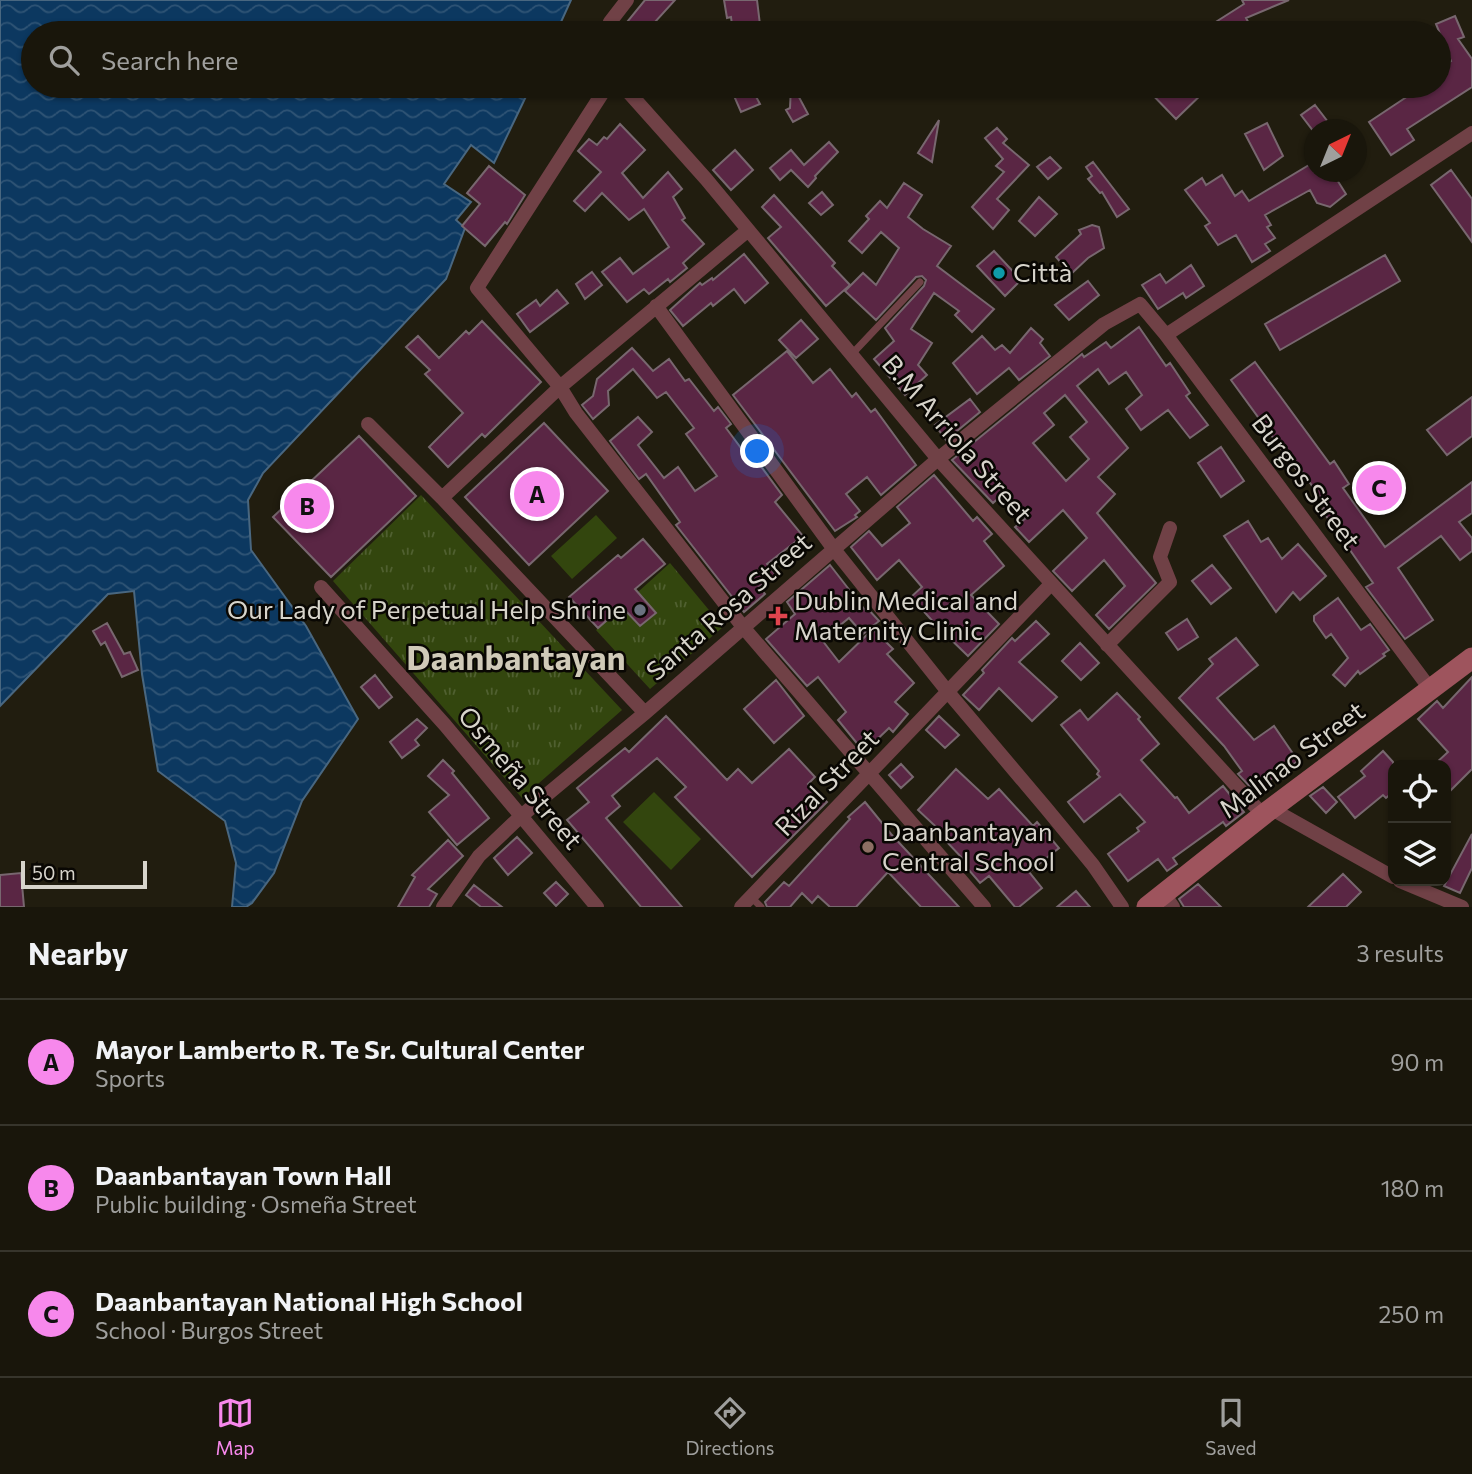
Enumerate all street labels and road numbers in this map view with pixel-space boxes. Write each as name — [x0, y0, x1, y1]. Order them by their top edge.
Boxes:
street label: B.M Arriola Street — [877, 348, 1040, 528]
street label: Burgos Street — [1246, 407, 1368, 555]
street label: Santa Rosa Street — [639, 526, 817, 686]
street label: Malinao Street — [1212, 694, 1370, 824]
street label: Osmeña Street — [453, 699, 590, 855]
street label: Rizal Street — [768, 722, 884, 842]

